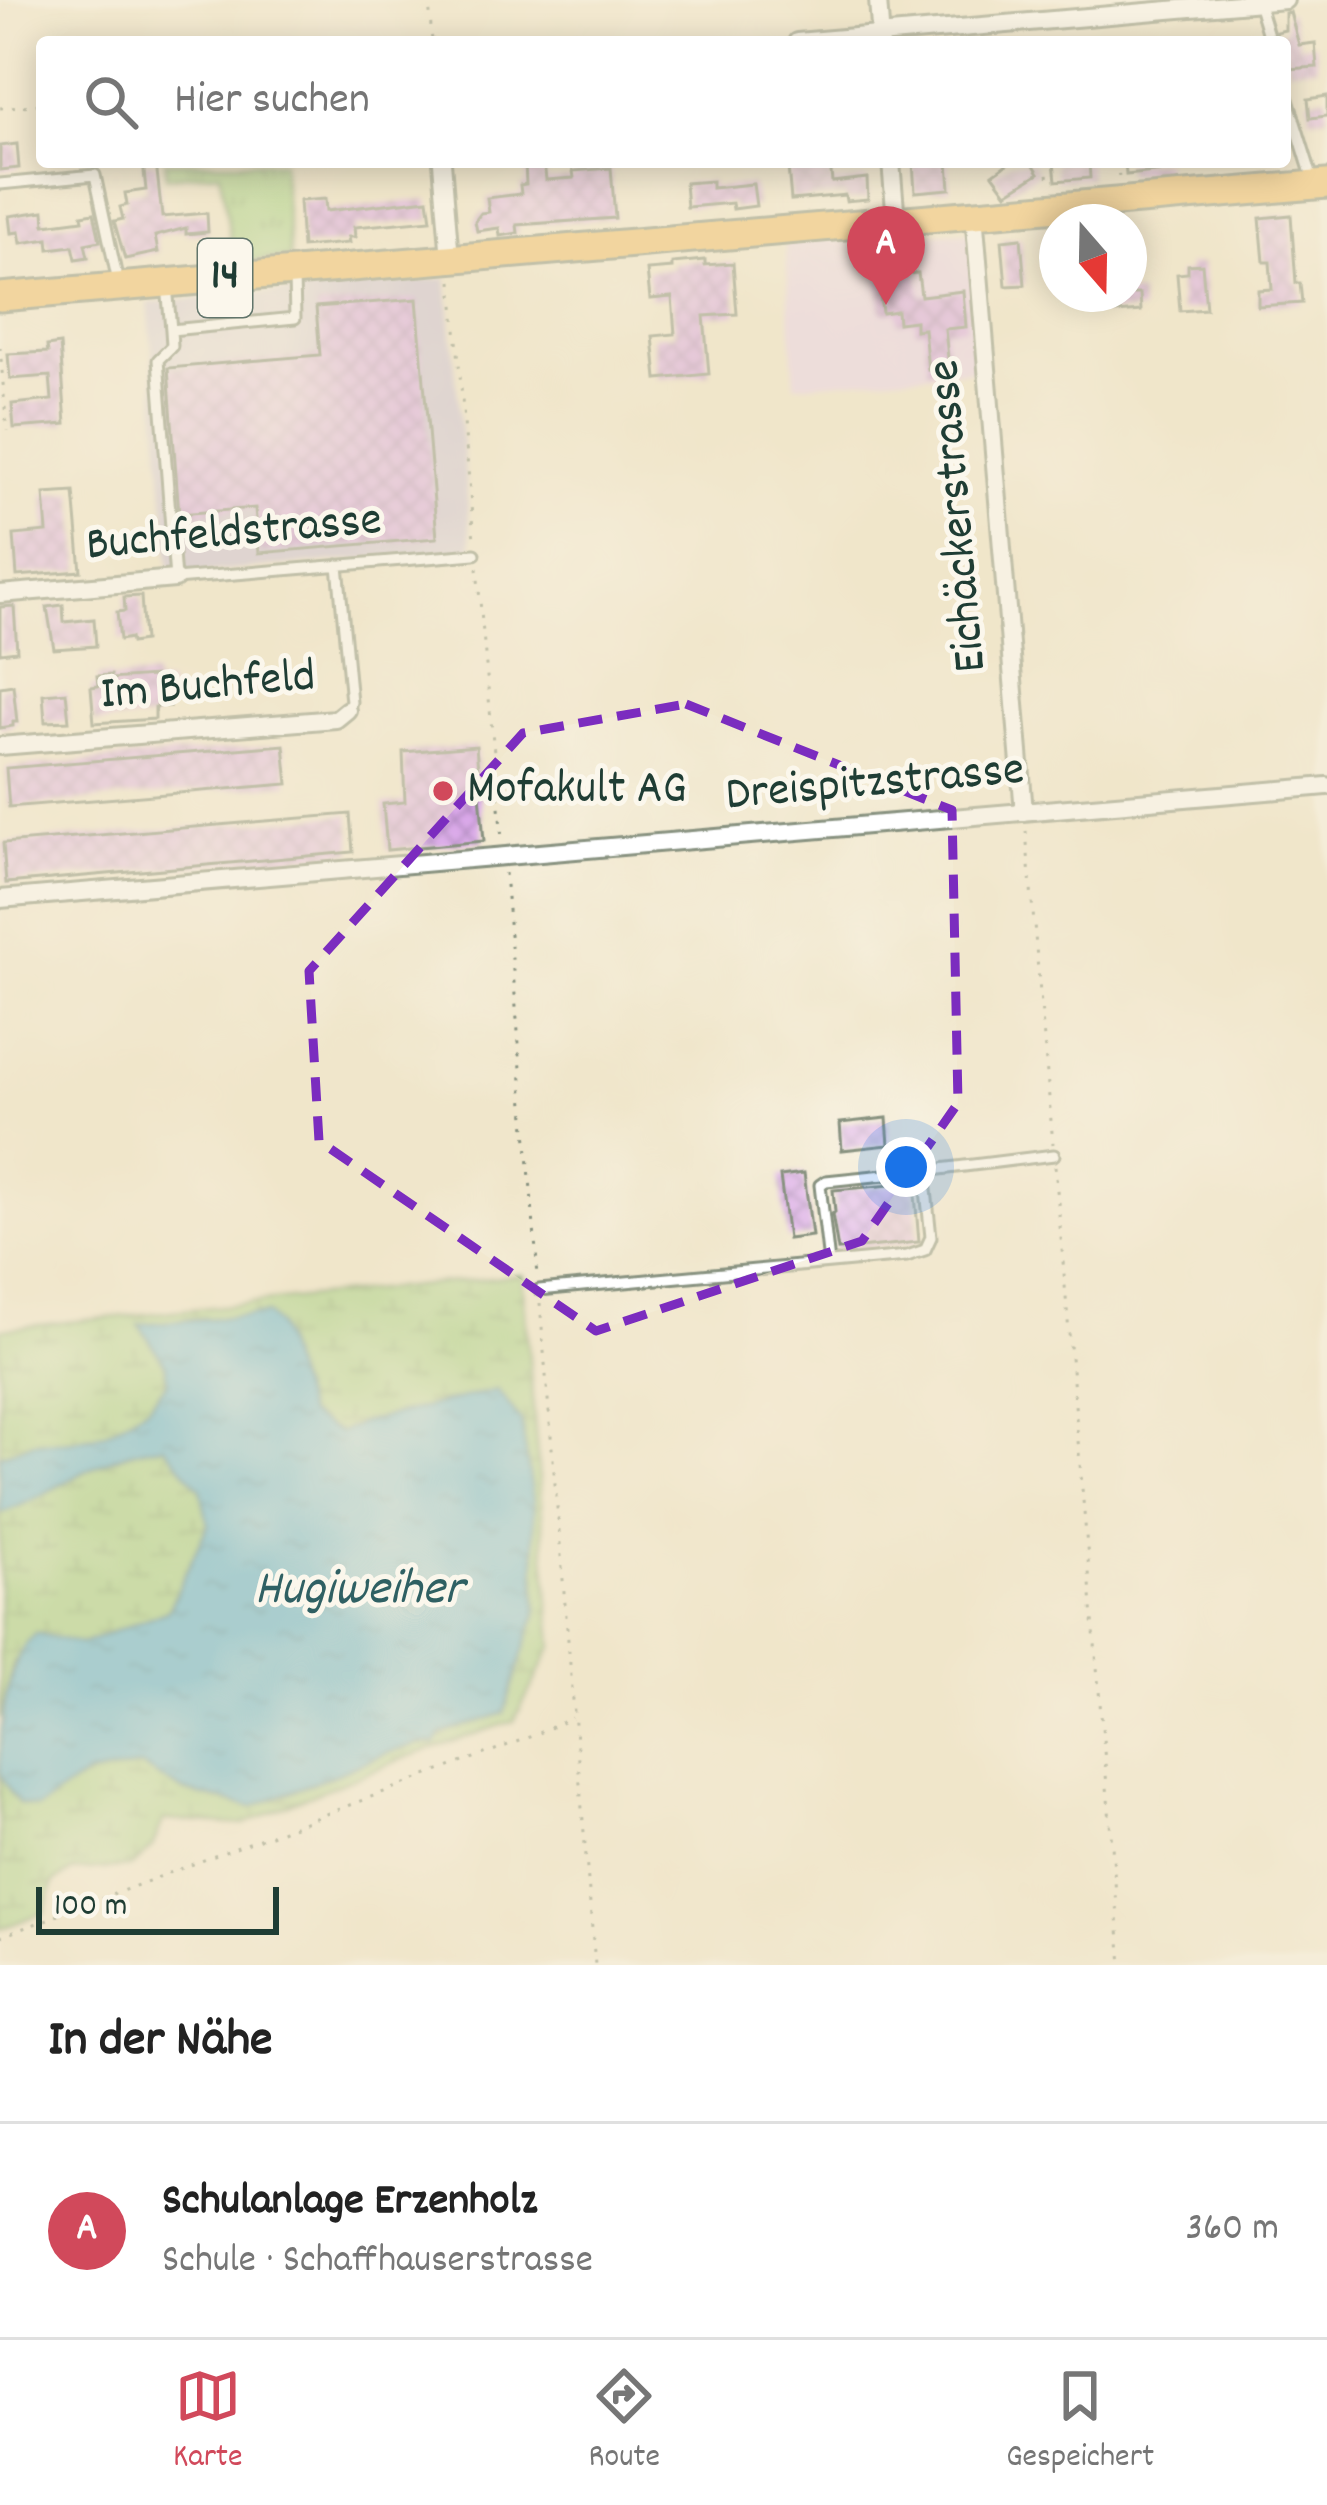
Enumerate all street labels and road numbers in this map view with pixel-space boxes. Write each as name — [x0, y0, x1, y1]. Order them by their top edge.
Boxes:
road number: 14 — [198, 239, 252, 317]
street label: Eichäckerstrasse — [912, 357, 1008, 675]
street label: Buchfeldstrasse — [83, 488, 385, 582]
street label: Im Buchfeld — [98, 644, 318, 732]
street label: Dreispitzstrasse — [723, 738, 1027, 832]

